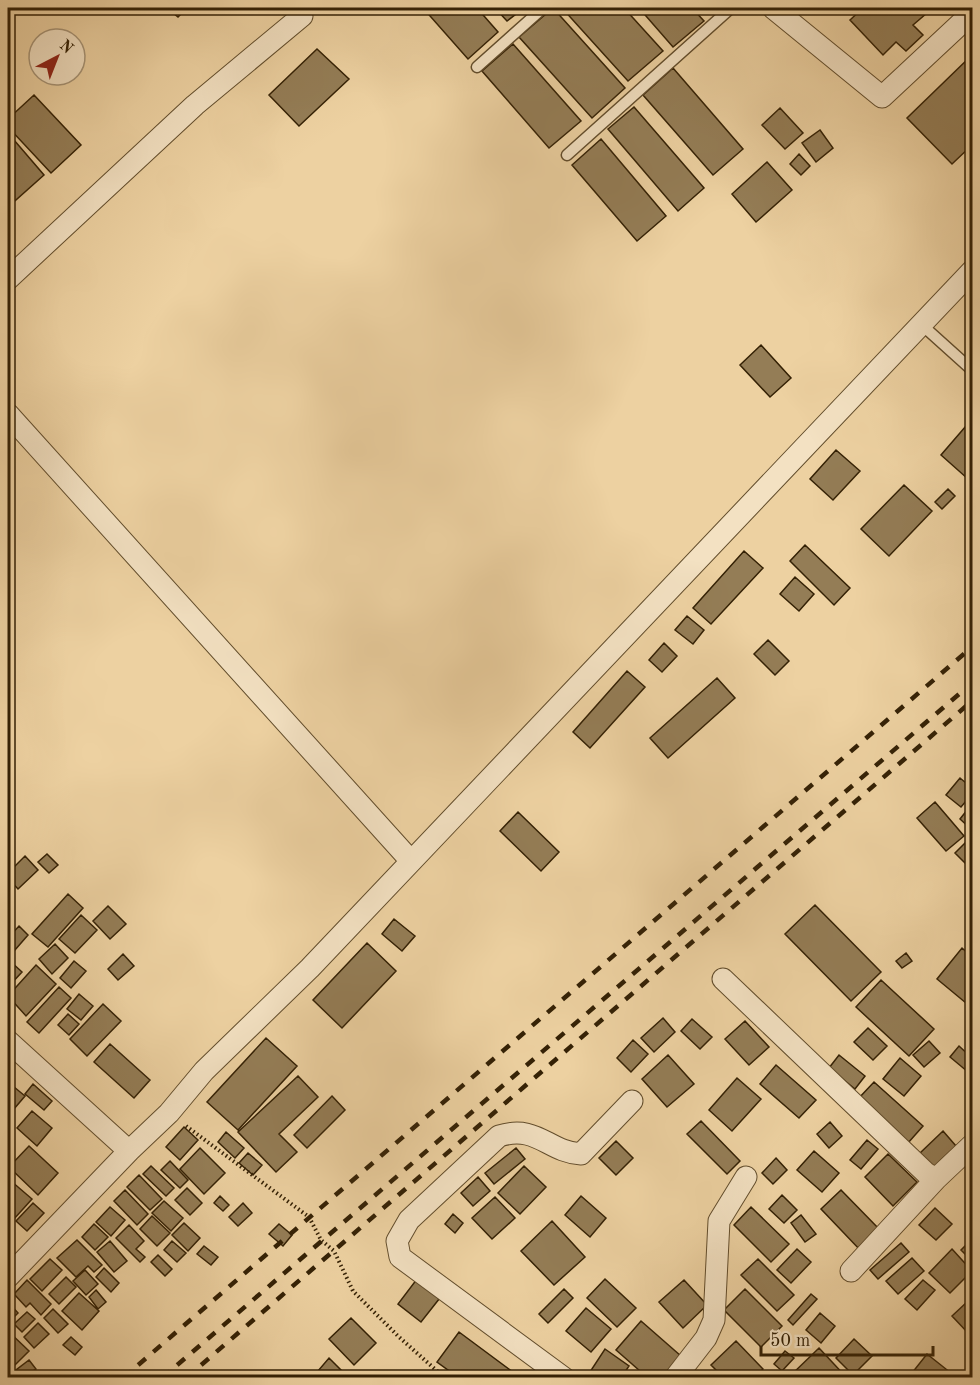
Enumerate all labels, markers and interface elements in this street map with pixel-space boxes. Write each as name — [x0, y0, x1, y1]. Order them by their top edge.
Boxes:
north arrow — [27, 27, 87, 87]
text: N — [56, 37, 76, 58]
scale bar — [761, 1319, 934, 1357]
text: 50 m — [770, 1332, 810, 1350]

